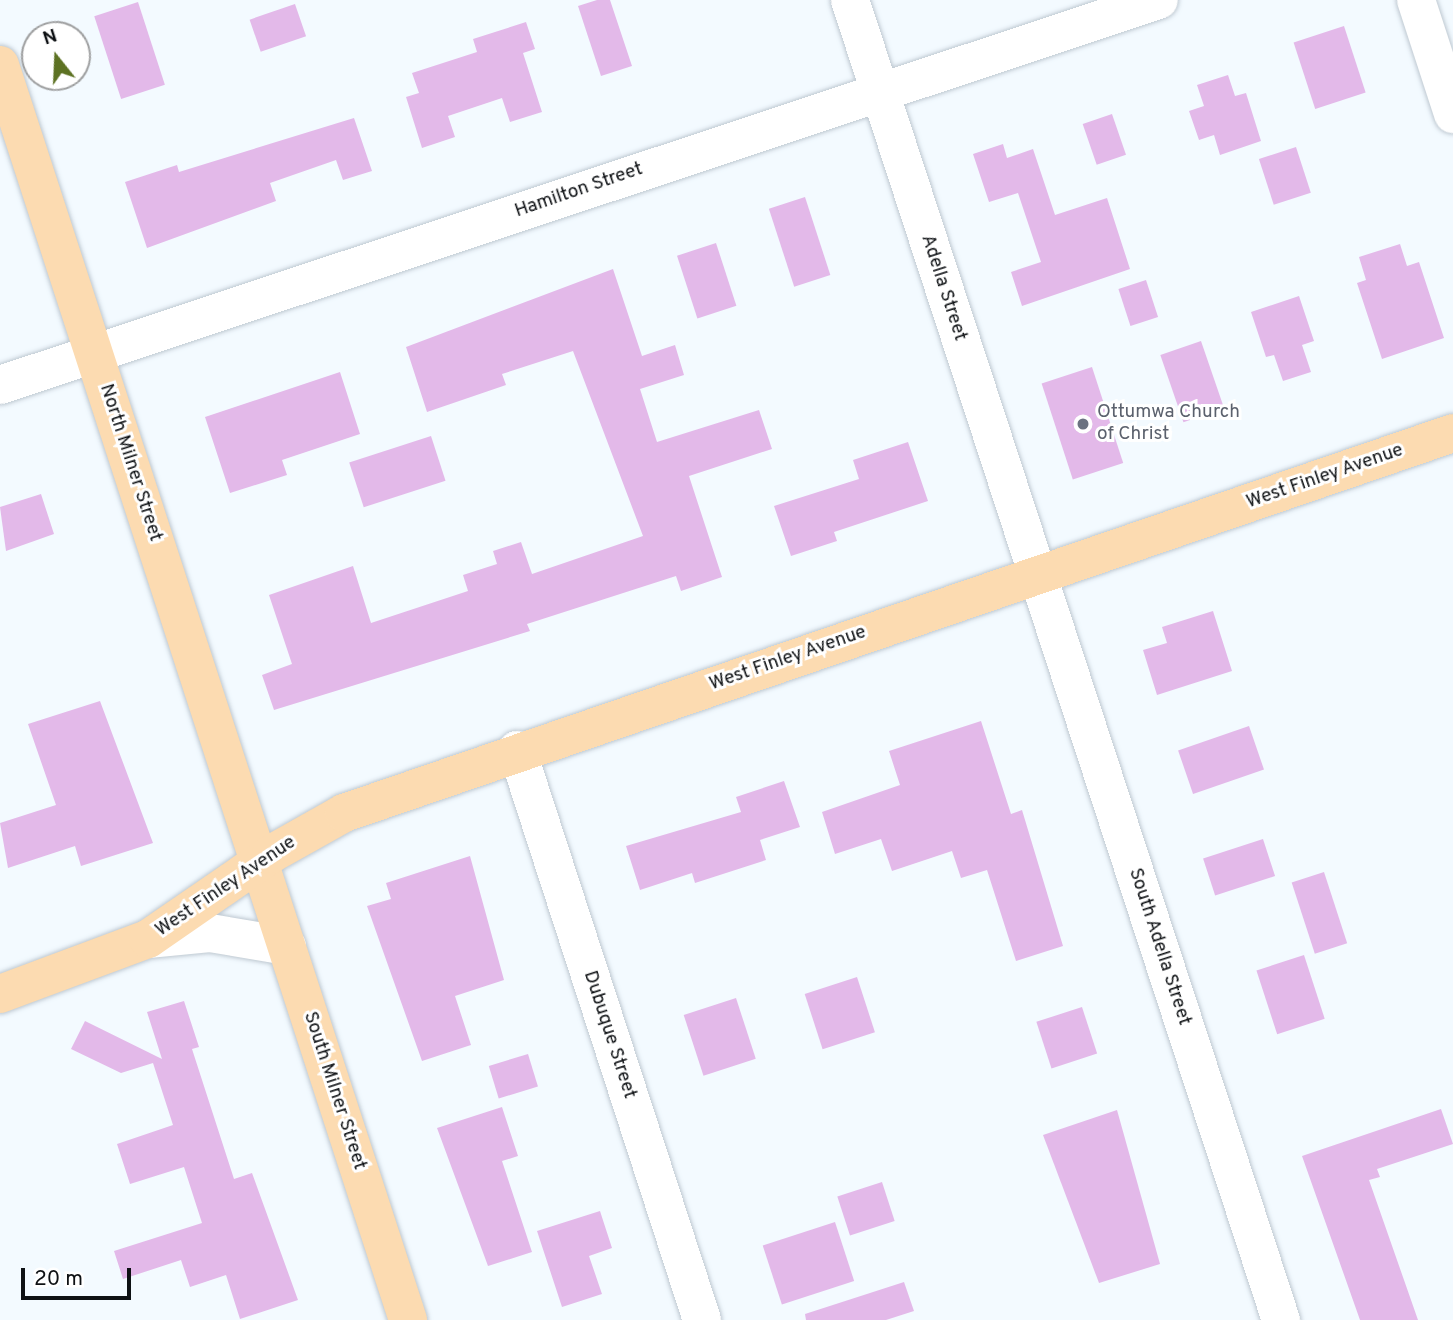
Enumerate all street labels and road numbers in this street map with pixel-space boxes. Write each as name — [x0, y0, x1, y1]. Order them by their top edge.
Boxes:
street label: Hamilton Street — [512, 158, 646, 224]
street label: Adella Street — [915, 232, 971, 344]
street label: North Milner Street — [94, 381, 166, 545]
street label: West Finley Avenue — [1243, 439, 1407, 515]
street label: West Finley Avenue — [706, 621, 870, 697]
street label: West Finley Avenue — [151, 831, 301, 943]
street label: South Adella Street — [1123, 865, 1195, 1029]
street label: Dubuque Street — [578, 968, 640, 1102]
street label: South Milner Street — [298, 1009, 370, 1173]

